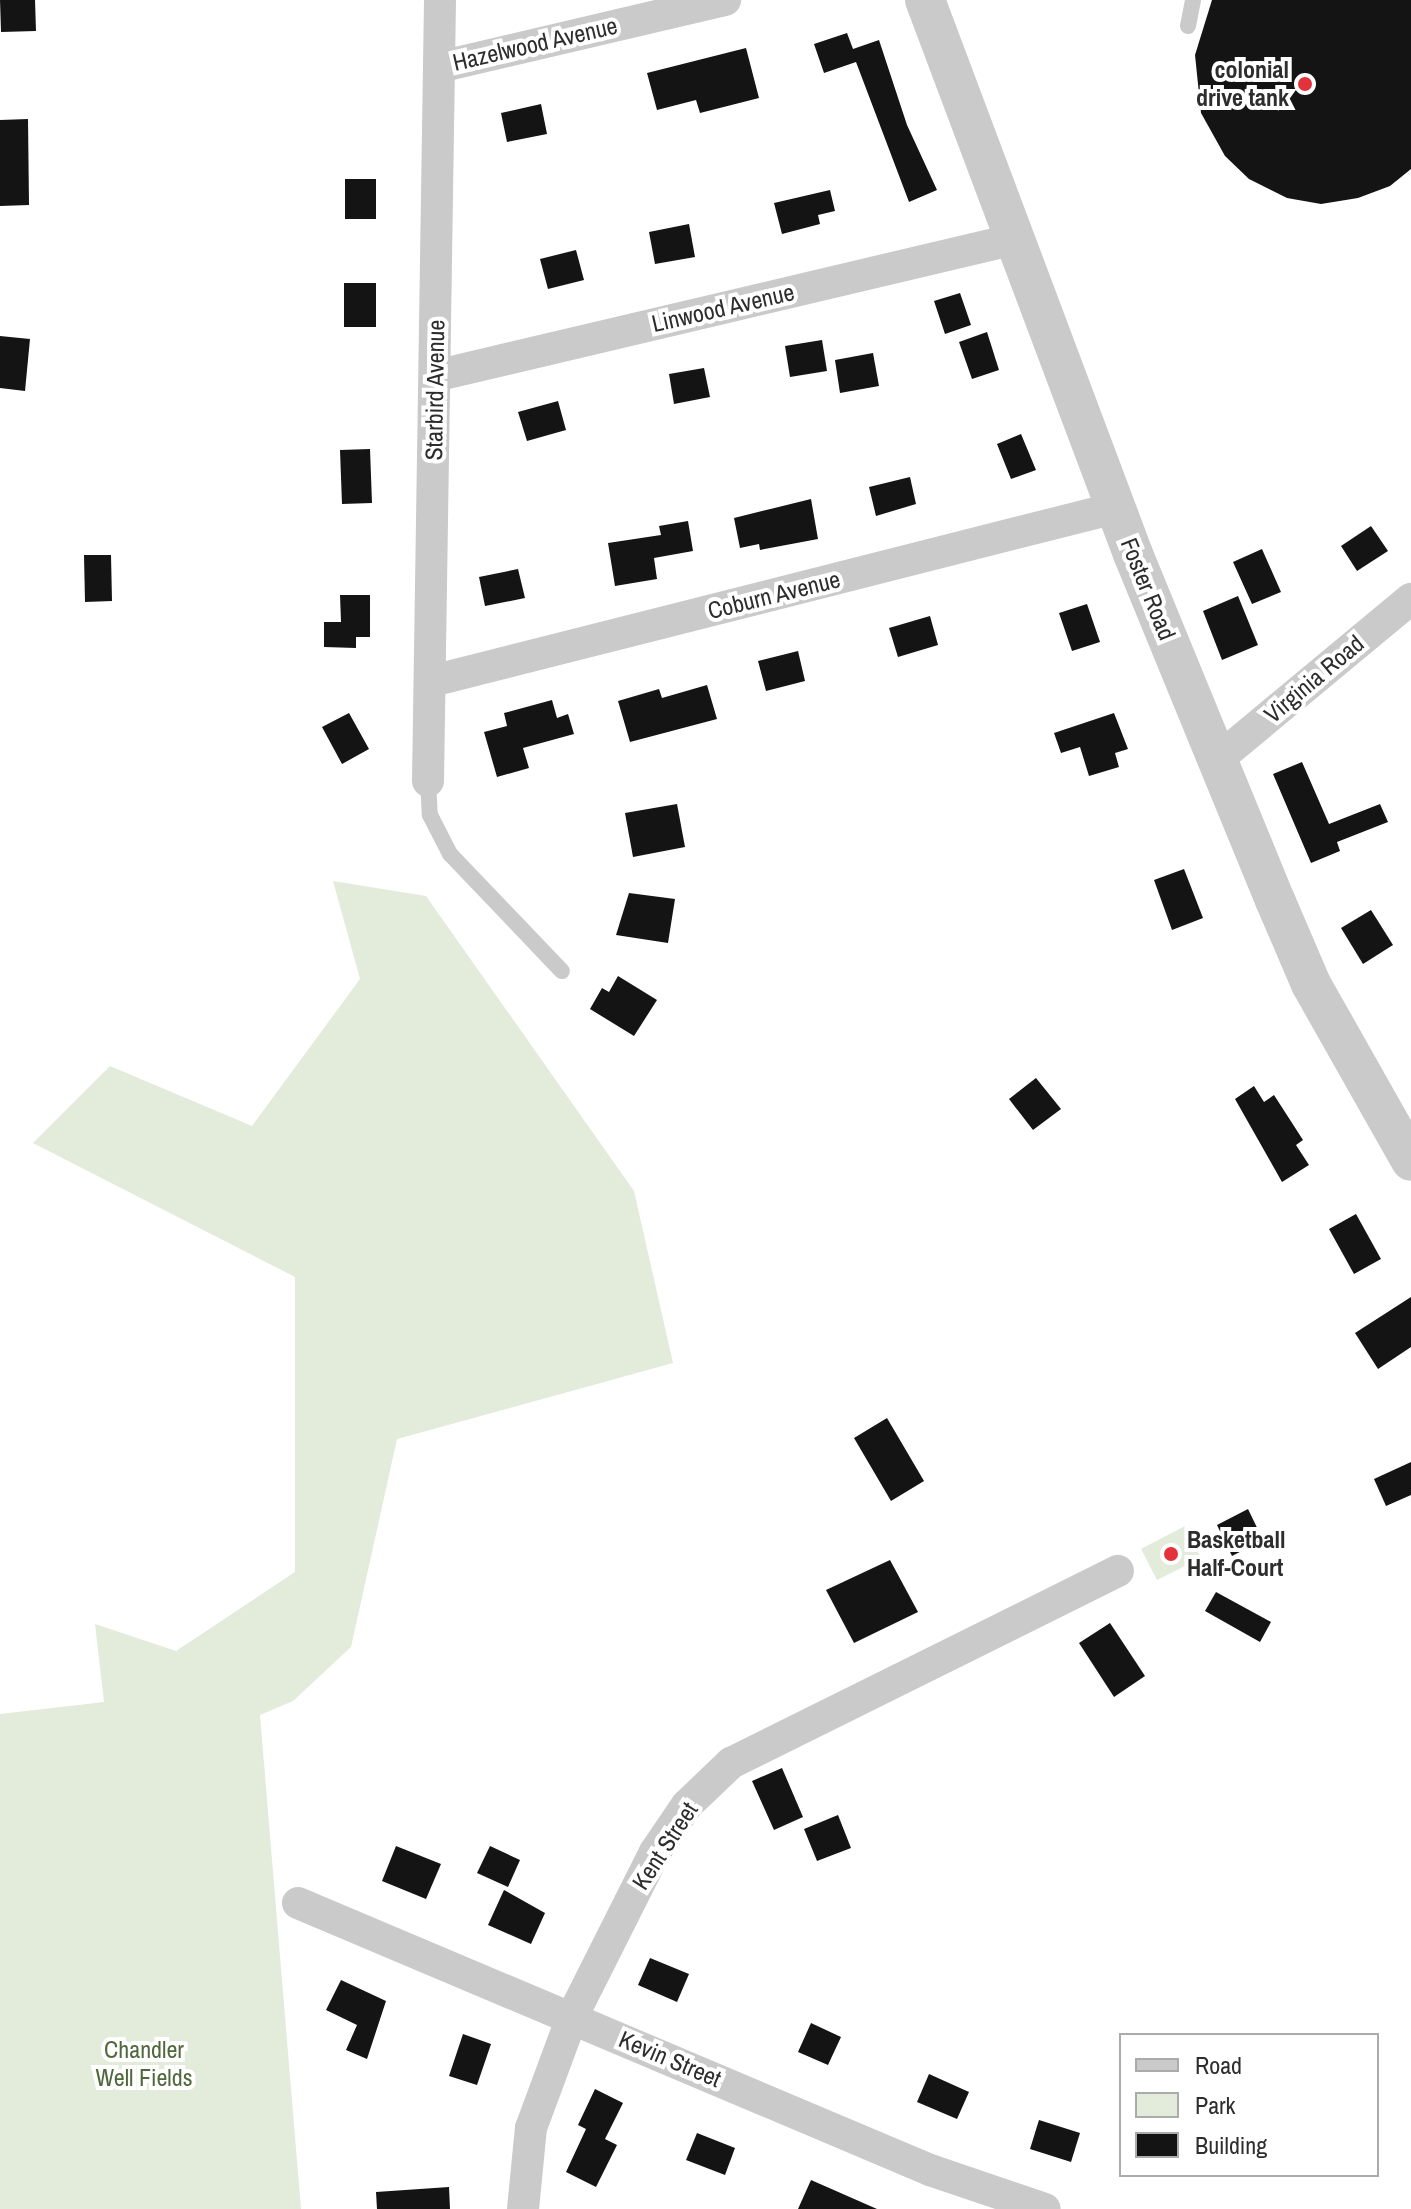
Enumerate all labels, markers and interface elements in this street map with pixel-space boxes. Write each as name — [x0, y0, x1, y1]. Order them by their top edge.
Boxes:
street label: Hazelwood Avenue — [449, 11, 621, 77]
place label: colonial drive tank — [1196, 56, 1289, 112]
marker: colonial drive tank — [1296, 75, 1314, 93]
street label: Linwood Avenue — [648, 278, 798, 338]
street label: Starbird Avenue — [419, 319, 451, 461]
street label: Foster Road — [1115, 534, 1181, 644]
street label: Coburn Avenue — [704, 565, 844, 625]
street label: Virginia Road — [1258, 629, 1370, 729]
place label: Basketball Half-Court — [1187, 1526, 1285, 1582]
marker: Basketball Half-Court — [1162, 1545, 1180, 1563]
street label: Kent Street — [626, 1797, 704, 1895]
street label: Kevin Street — [615, 2025, 725, 2093]
legend — [1119, 2033, 1379, 2177]
park label: Chandler Well Fields — [96, 2036, 192, 2092]
text: Road — [1195, 2049, 1242, 2081]
text: Park — [1195, 2089, 1235, 2121]
text: Building — [1195, 2129, 1267, 2161]

